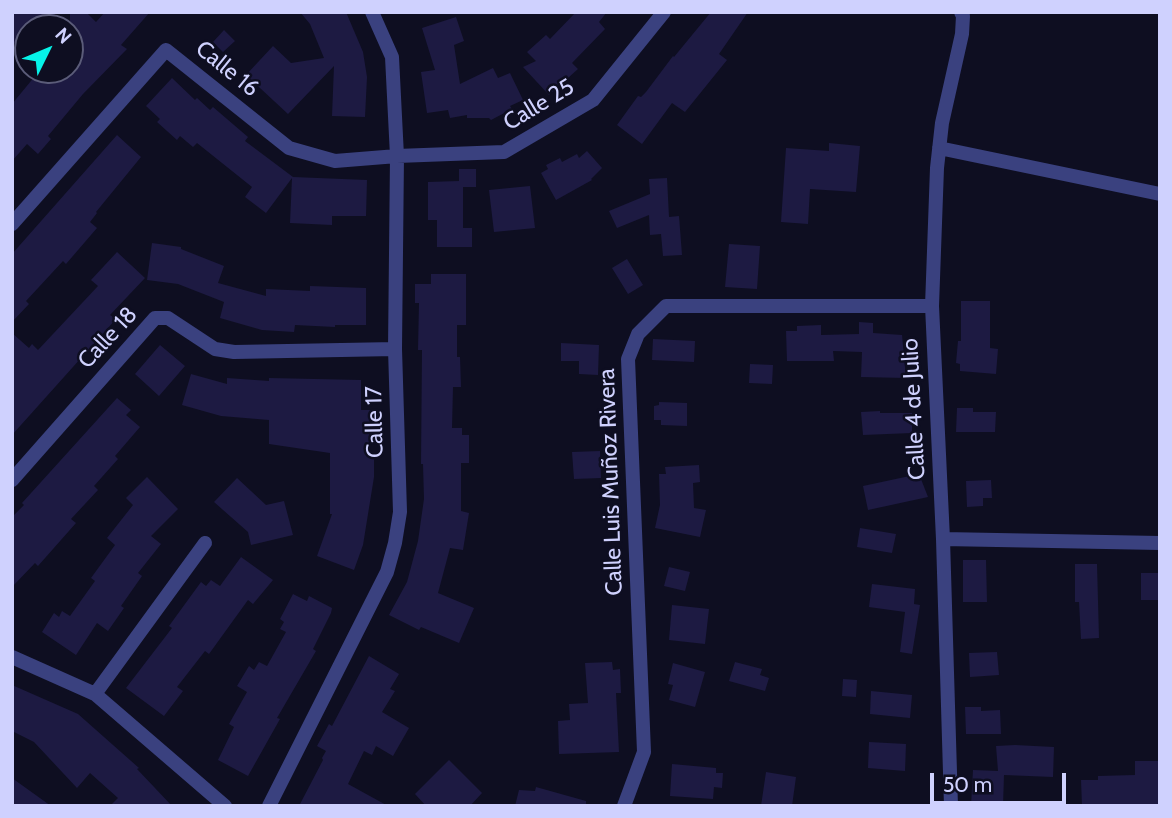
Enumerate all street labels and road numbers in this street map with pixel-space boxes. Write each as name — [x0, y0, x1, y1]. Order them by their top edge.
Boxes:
street label: Calle 16 — [190, 35, 264, 103]
street label: Calle 25 — [499, 73, 579, 137]
street label: Calle 18 — [73, 301, 143, 375]
street label: Calle 4 de Julio — [897, 338, 931, 480]
street label: Calle Luis Muñoz Rivera — [593, 368, 629, 596]
street label: Calle 17 — [361, 386, 389, 458]

